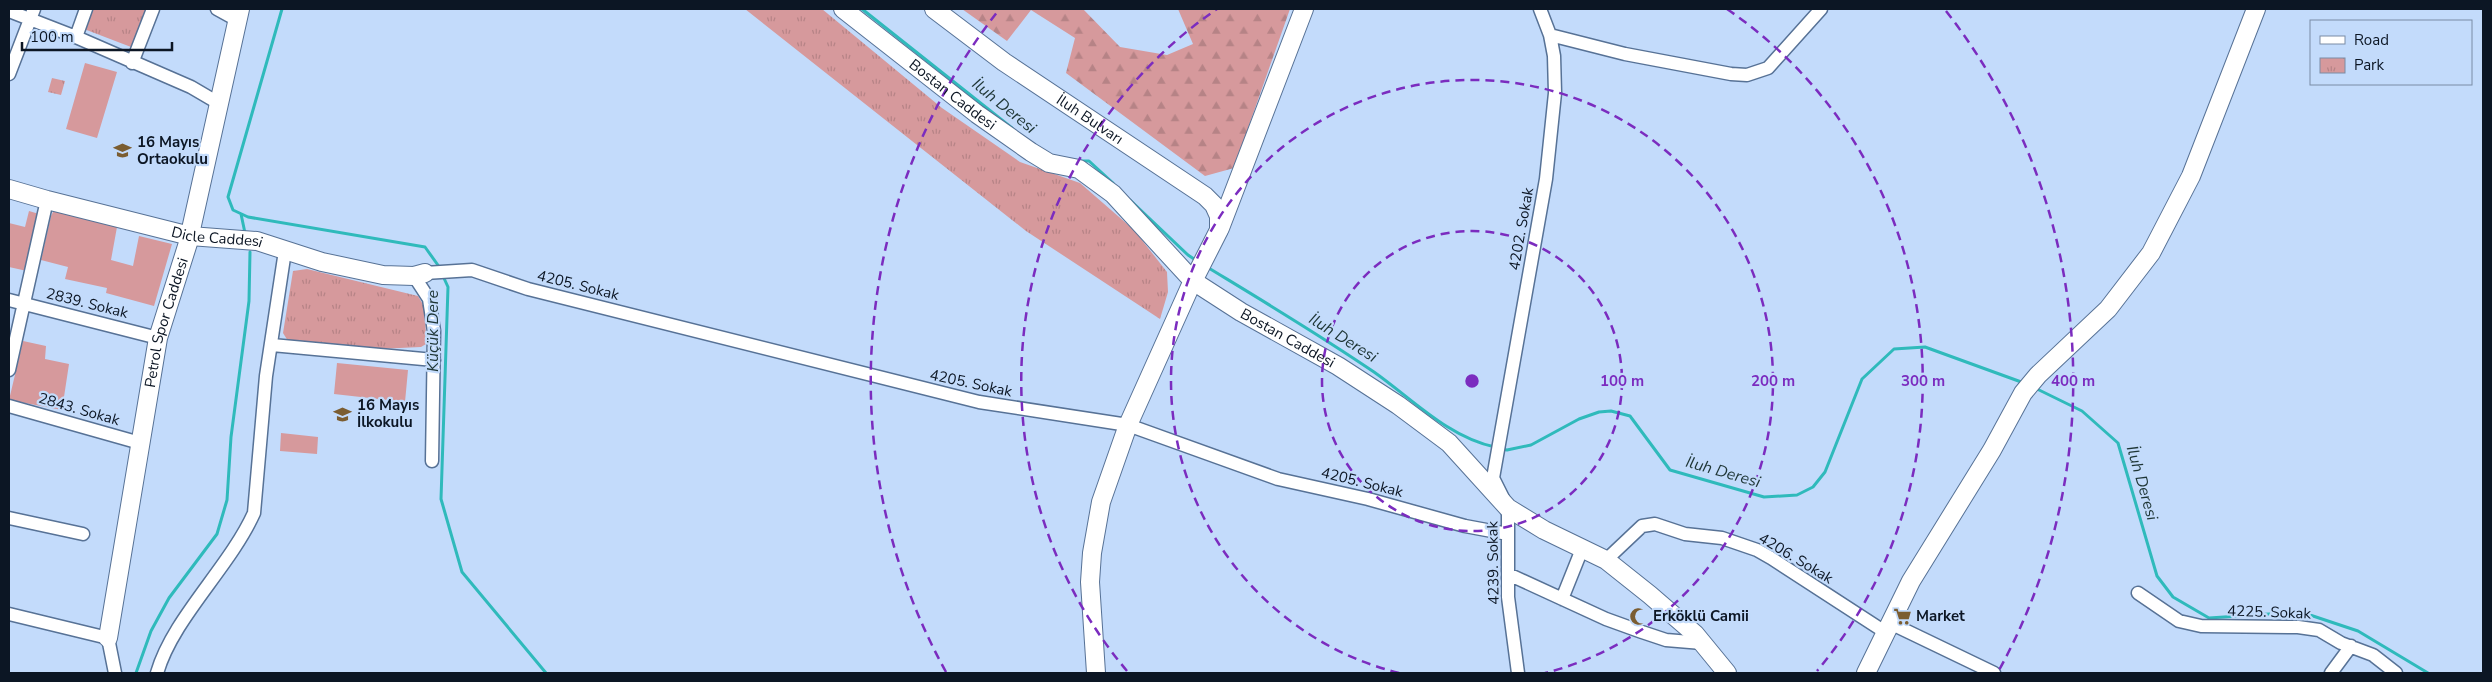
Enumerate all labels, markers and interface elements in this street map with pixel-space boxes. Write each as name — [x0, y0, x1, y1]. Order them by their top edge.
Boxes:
scale bar — [22, 20, 172, 52]
legend — [2310, 20, 2472, 85]
text: 100 m — [30, 27, 74, 47]
text: Road — [2354, 30, 2389, 50]
street label: Bostan Caddesi — [905, 54, 1000, 134]
text: Park — [2354, 55, 2384, 75]
water label: İluh Deresi — [967, 73, 1041, 139]
street label: İluh Bulvarı — [1053, 90, 1127, 149]
place label: 16 Mayıs Ortaokulu — [137, 132, 208, 169]
school or university icon: 16 Mayıs Ortaokulu — [113, 141, 133, 161]
street label: 4202. Sokak — [1504, 186, 1538, 272]
street label: Dicle Caddesi — [169, 222, 265, 252]
street label: Petrol Spor Caddesi — [140, 255, 193, 389]
street label: 4205. Sokak — [535, 265, 622, 305]
street label: 2839. Sokak — [44, 283, 131, 323]
water label: Küçük Dere — [422, 290, 444, 372]
street label: Bostan Caddesi — [1237, 304, 1339, 372]
water label: İluh Deresi — [1305, 308, 1382, 368]
street label: 4205. Sokak — [928, 365, 1015, 402]
text: 100 m — [1600, 371, 1644, 391]
text: 200 m — [1751, 371, 1795, 391]
text: 300 m — [1901, 371, 1945, 391]
text: 400 m — [2051, 371, 2095, 391]
centre of rings — [1463, 372, 1481, 390]
street label: 2843. Sokak — [36, 388, 122, 430]
place label: 16 Mayıs İlkokulu — [357, 395, 419, 432]
school or university icon: 16 Mayıs İlkokulu — [333, 404, 353, 424]
water label: İluh Deresi — [2121, 443, 2163, 523]
water label: İluh Deresi — [1683, 451, 1763, 493]
street label: 4205. Sokak — [1319, 462, 1406, 502]
street label: 4239. Sokak — [1482, 520, 1504, 605]
street label: 4206. Sokak — [1755, 528, 1837, 588]
street label: 4225. Sokak — [2227, 601, 2312, 623]
mosque icon: Erköklü Camii — [1629, 606, 1649, 626]
place label: Erköklü Camii — [1653, 606, 1749, 626]
supermarket icon: Market — [1892, 606, 1912, 626]
place label: Market — [1916, 606, 1965, 626]

